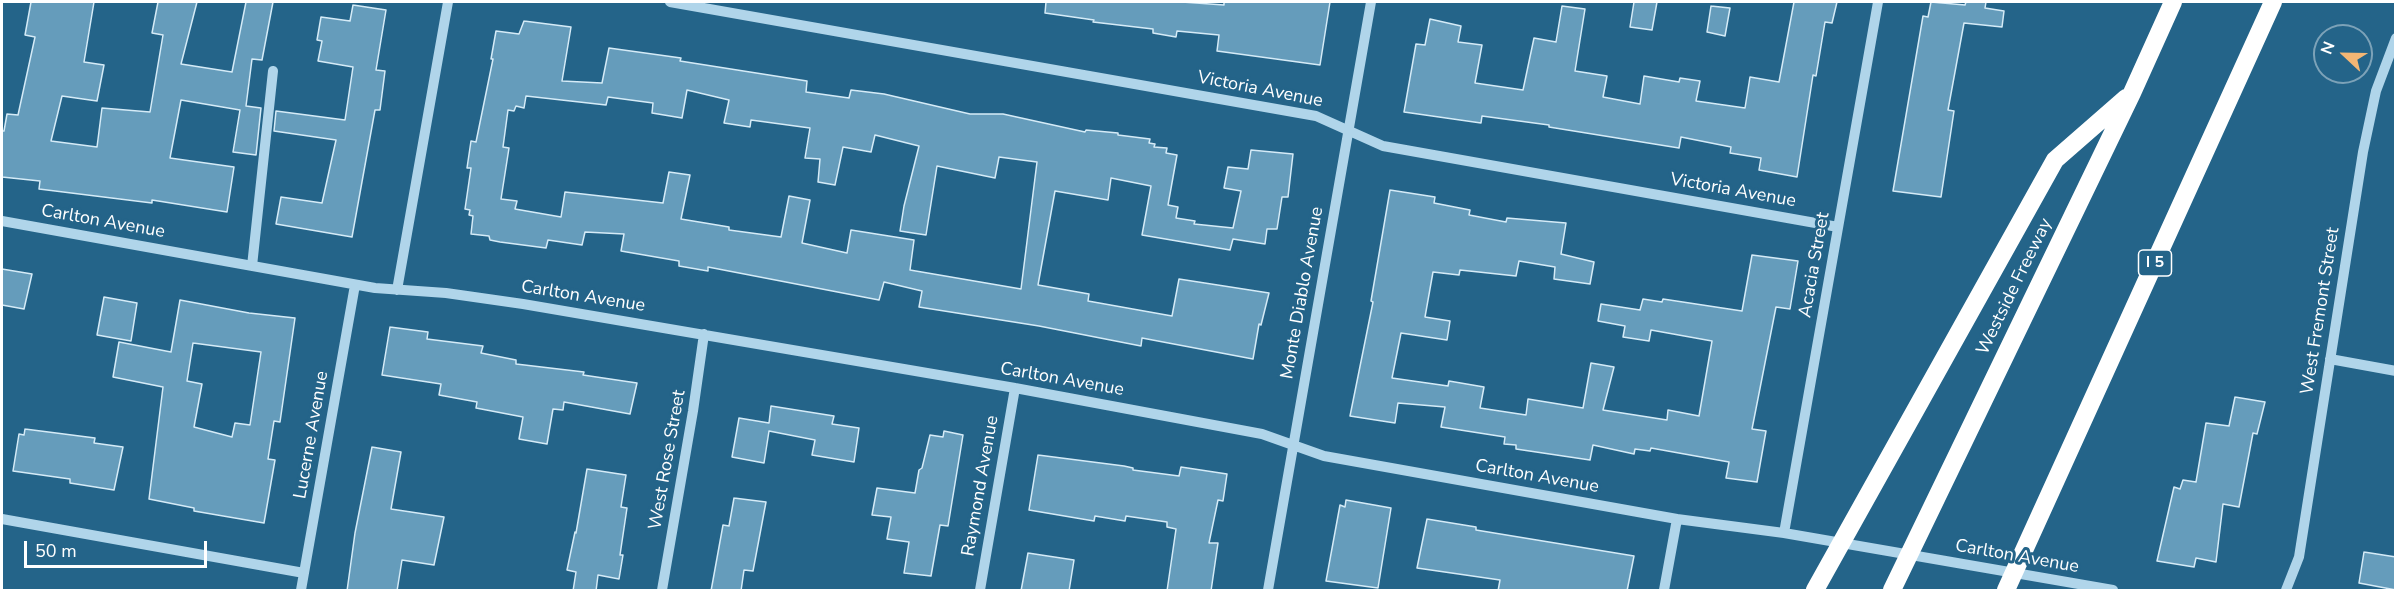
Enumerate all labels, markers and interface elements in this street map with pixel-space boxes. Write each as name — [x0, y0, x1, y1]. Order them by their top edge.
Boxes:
north arrow — [2313, 24, 2373, 84]
text: N — [2316, 38, 2341, 58]
street label: Victoria Avenue — [1196, 67, 1324, 113]
street label: Victoria Avenue — [1668, 169, 1798, 213]
street label: Carlton Avenue — [39, 200, 167, 244]
street label: Monte Diablo Avenue — [1277, 205, 1329, 381]
street label: Acacia Street — [1795, 211, 1835, 319]
street label: Westside Freeway — [1973, 215, 2057, 359]
street label: West Fremont Street — [2297, 226, 2345, 396]
road number: I 5 — [2138, 250, 2172, 276]
street label: Carlton Avenue — [519, 277, 647, 317]
street label: Carlton Avenue — [998, 358, 1126, 402]
street label: Lucerne Avenue — [290, 369, 334, 501]
street label: West Rose Street — [645, 388, 691, 532]
street label: Raymond Avenue — [958, 414, 1004, 558]
street label: Carlton Avenue — [1473, 455, 1601, 499]
scale bar — [27, 529, 210, 567]
street label: Carlton Avenue — [1953, 535, 2081, 579]
text: 50 m — [35, 539, 77, 563]

